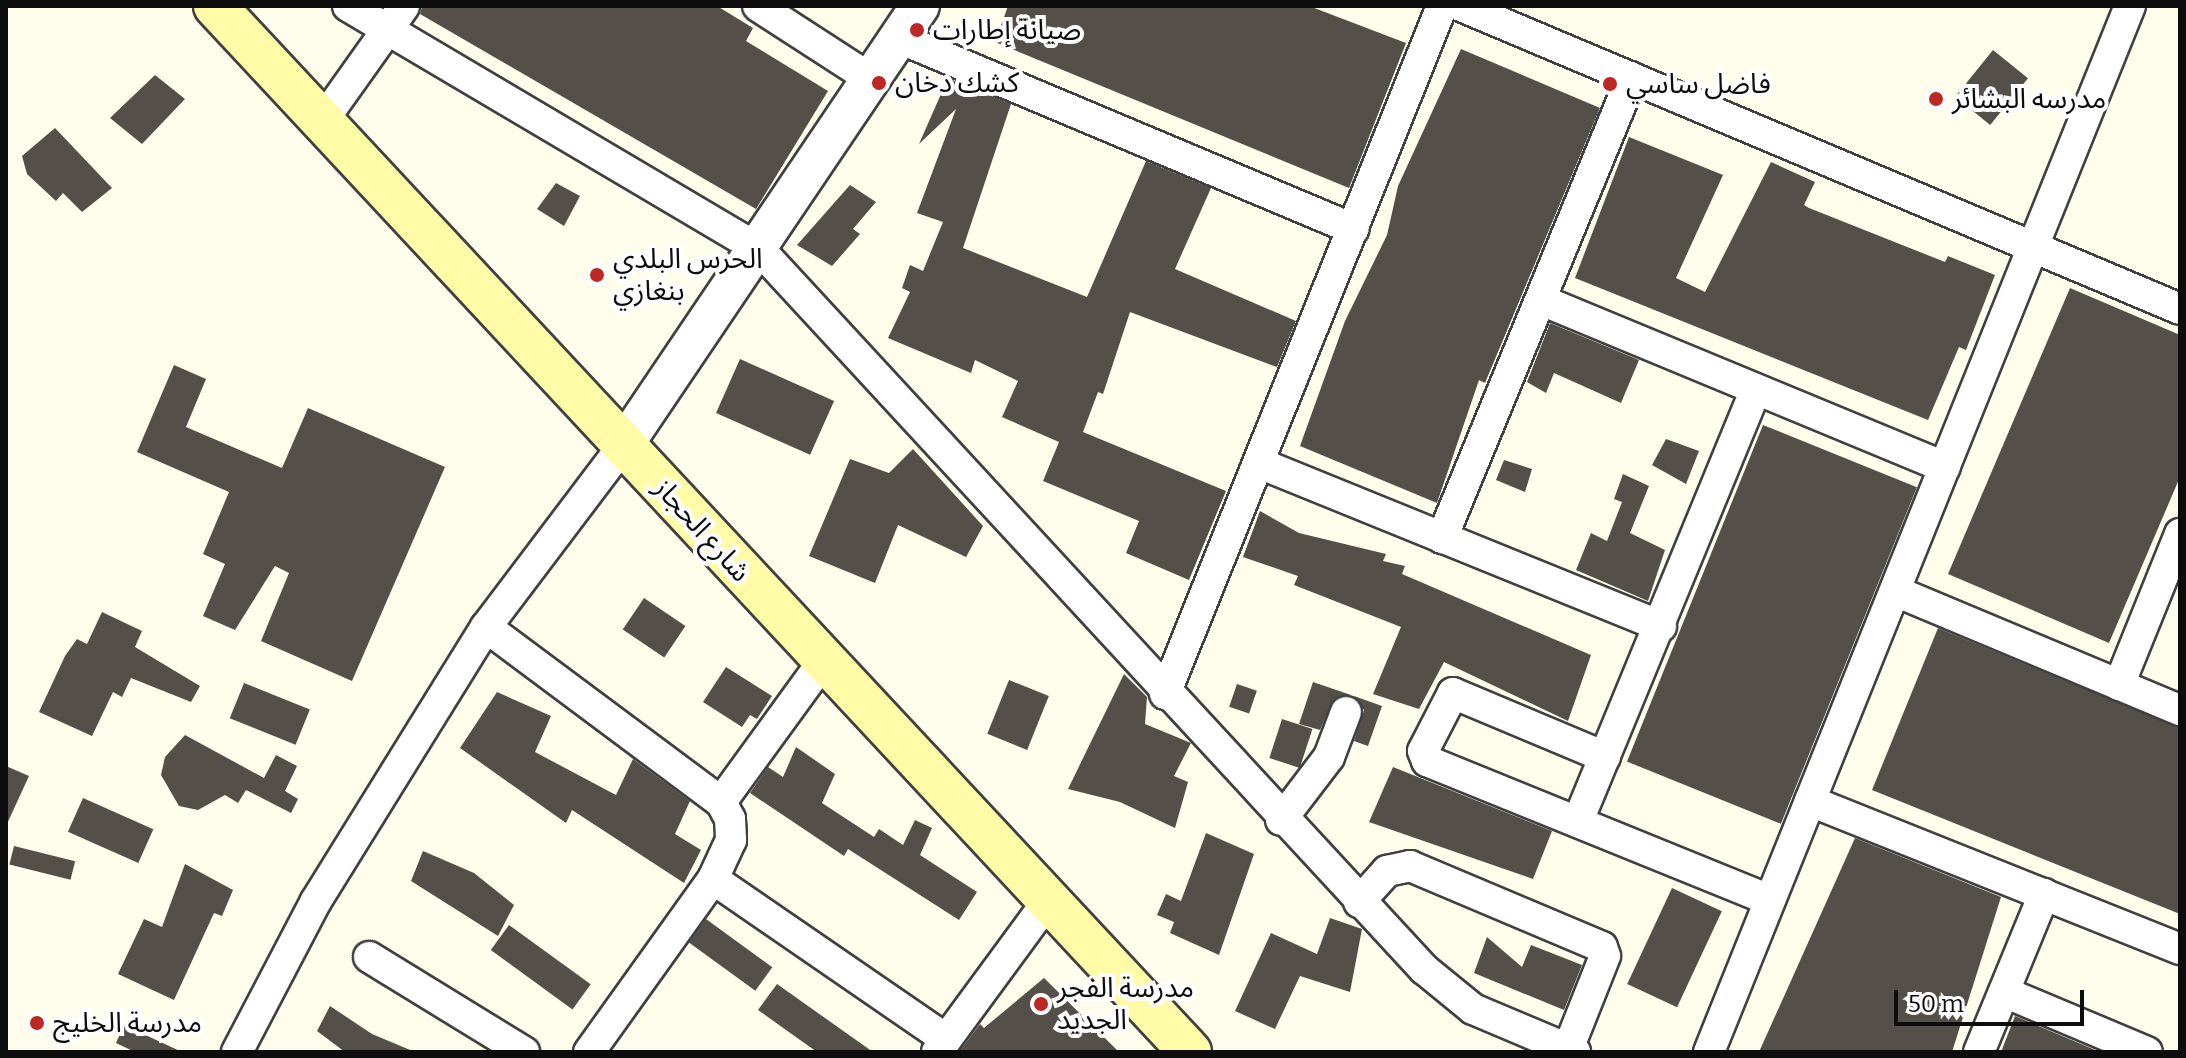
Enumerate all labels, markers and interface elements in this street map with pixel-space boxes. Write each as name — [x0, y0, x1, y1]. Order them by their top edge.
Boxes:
place label: صيانة إطارات — [933, 13, 1081, 47]
marker: صيانة إطارات — [908, 21, 926, 39]
place label: كشك دخان — [895, 66, 1019, 100]
place label: فاضل ساسي — [1626, 67, 1771, 101]
marker: كشك دخان — [870, 74, 888, 92]
marker: فاضل ساسي — [1601, 75, 1619, 93]
place label: مدرسه البشائر — [1952, 82, 2106, 116]
marker: مدرسه البشائر — [1927, 90, 1945, 108]
place label: الحرس البلدي بنغازي — [613, 242, 763, 308]
marker: الحرس البلدي بنغازي — [588, 266, 606, 284]
street label: شارع الحجاز — [647, 471, 757, 589]
place label: مدرسة الفجر الجديد — [1057, 971, 1194, 1037]
scale bar — [1898, 974, 2088, 1024]
text: 50 m — [1908, 990, 1964, 1018]
marker: مدرسة الفجر الجديد — [1032, 995, 1050, 1013]
place label: مدرسة الخليج — [53, 1006, 202, 1040]
marker: مدرسة الخليج — [28, 1014, 46, 1032]

